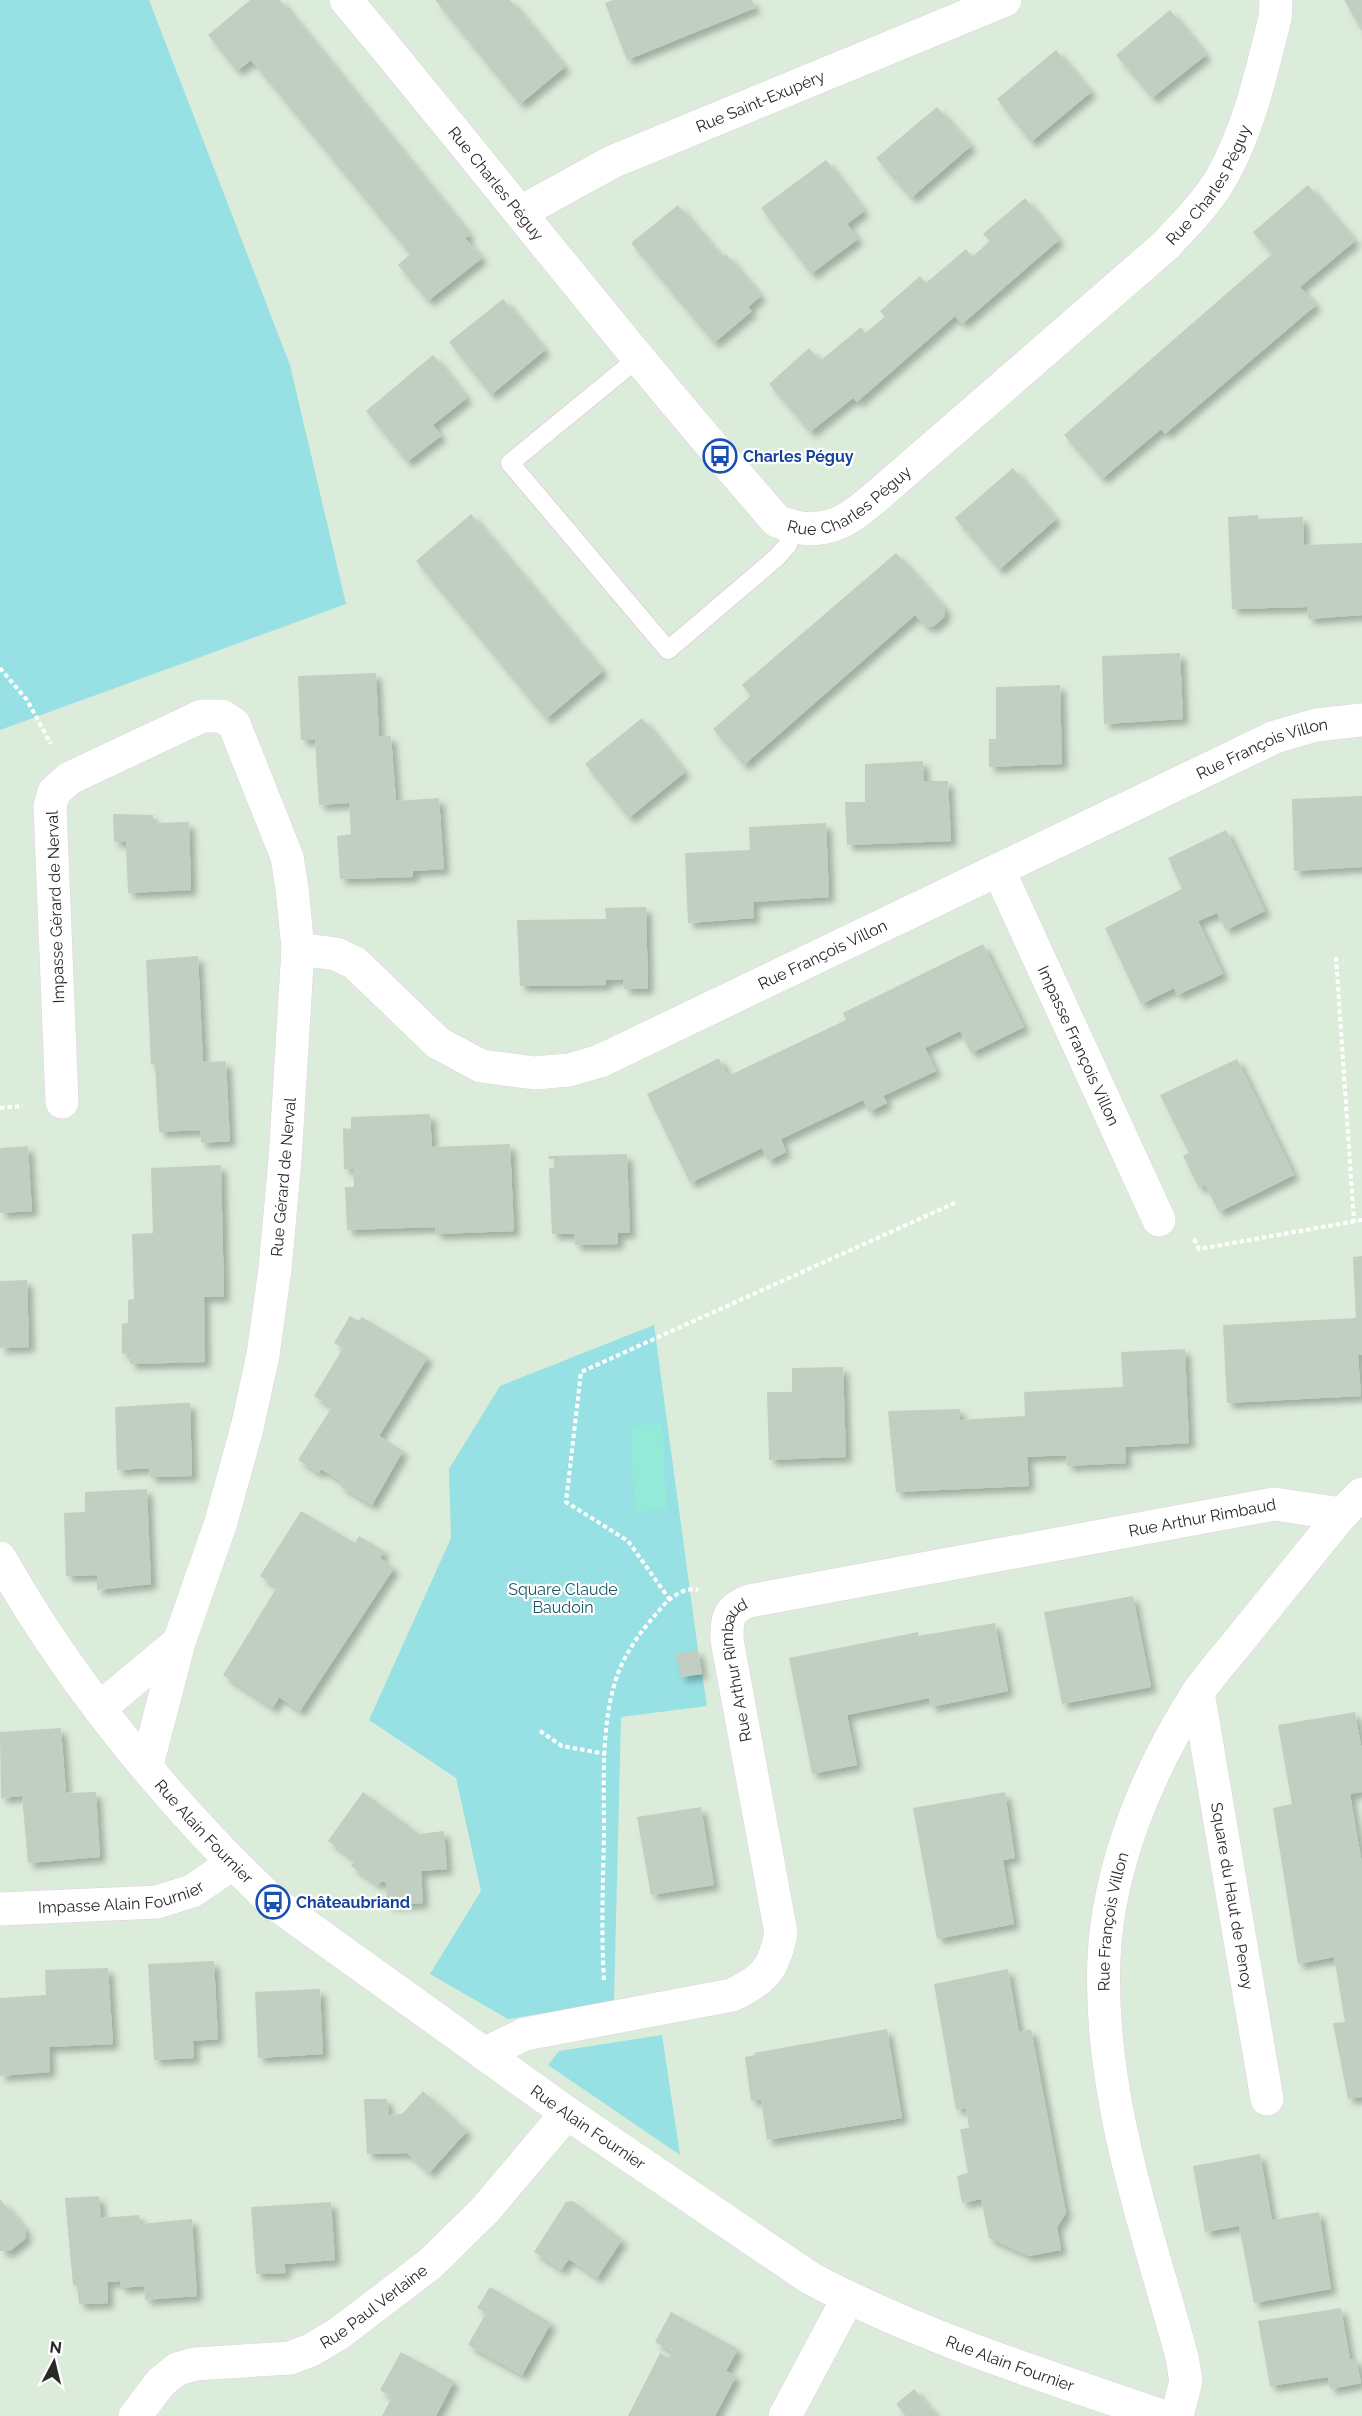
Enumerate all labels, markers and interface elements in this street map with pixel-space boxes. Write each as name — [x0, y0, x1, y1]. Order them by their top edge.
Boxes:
street label: Rue Saint-Exupéry — [693, 66, 828, 136]
street label: Rue Charles Péguy — [1162, 122, 1255, 249]
street label: Rue Charles Péguy — [444, 123, 548, 245]
bus stop icon: Charles Péguy — [702, 438, 738, 474]
place label: Charles Péguy — [743, 447, 854, 466]
street label: Rue Charles Péguy — [785, 462, 915, 539]
street label: Rue François Villon — [1193, 715, 1329, 783]
street label: Impasse Gérard de Nerval — [43, 810, 68, 1004]
street label: Rue François Villon — [755, 916, 890, 994]
street label: Impasse François Villon — [1034, 963, 1123, 1129]
street label: Rue Gérard de Nerval — [267, 1096, 300, 1258]
street label: Rue Arthur Rimbaud — [1127, 1495, 1278, 1541]
park label: Square Claude Baudoin — [508, 1580, 618, 1617]
street label: Rue Arthur Rimbaud — [718, 1594, 756, 1743]
street label: Rue Alain Fournier — [151, 1776, 257, 1888]
street label: Square du Haut de Penoy — [1207, 1801, 1257, 1992]
street label: Rue François Villon — [1094, 1850, 1132, 1991]
street label: Impasse Alain Fournier — [38, 1877, 208, 1917]
bus stop icon: Châteaubriand — [255, 1884, 291, 1920]
place label: Châteaubriand — [296, 1893, 410, 1912]
street label: Rue Alain Fournier — [527, 2081, 649, 2174]
street label: Rue Paul Verlaine — [316, 2261, 431, 2353]
north arrow — [24, 2332, 84, 2392]
street label: Rue Alain Fournier — [943, 2332, 1077, 2395]
text: N — [49, 2337, 63, 2358]

